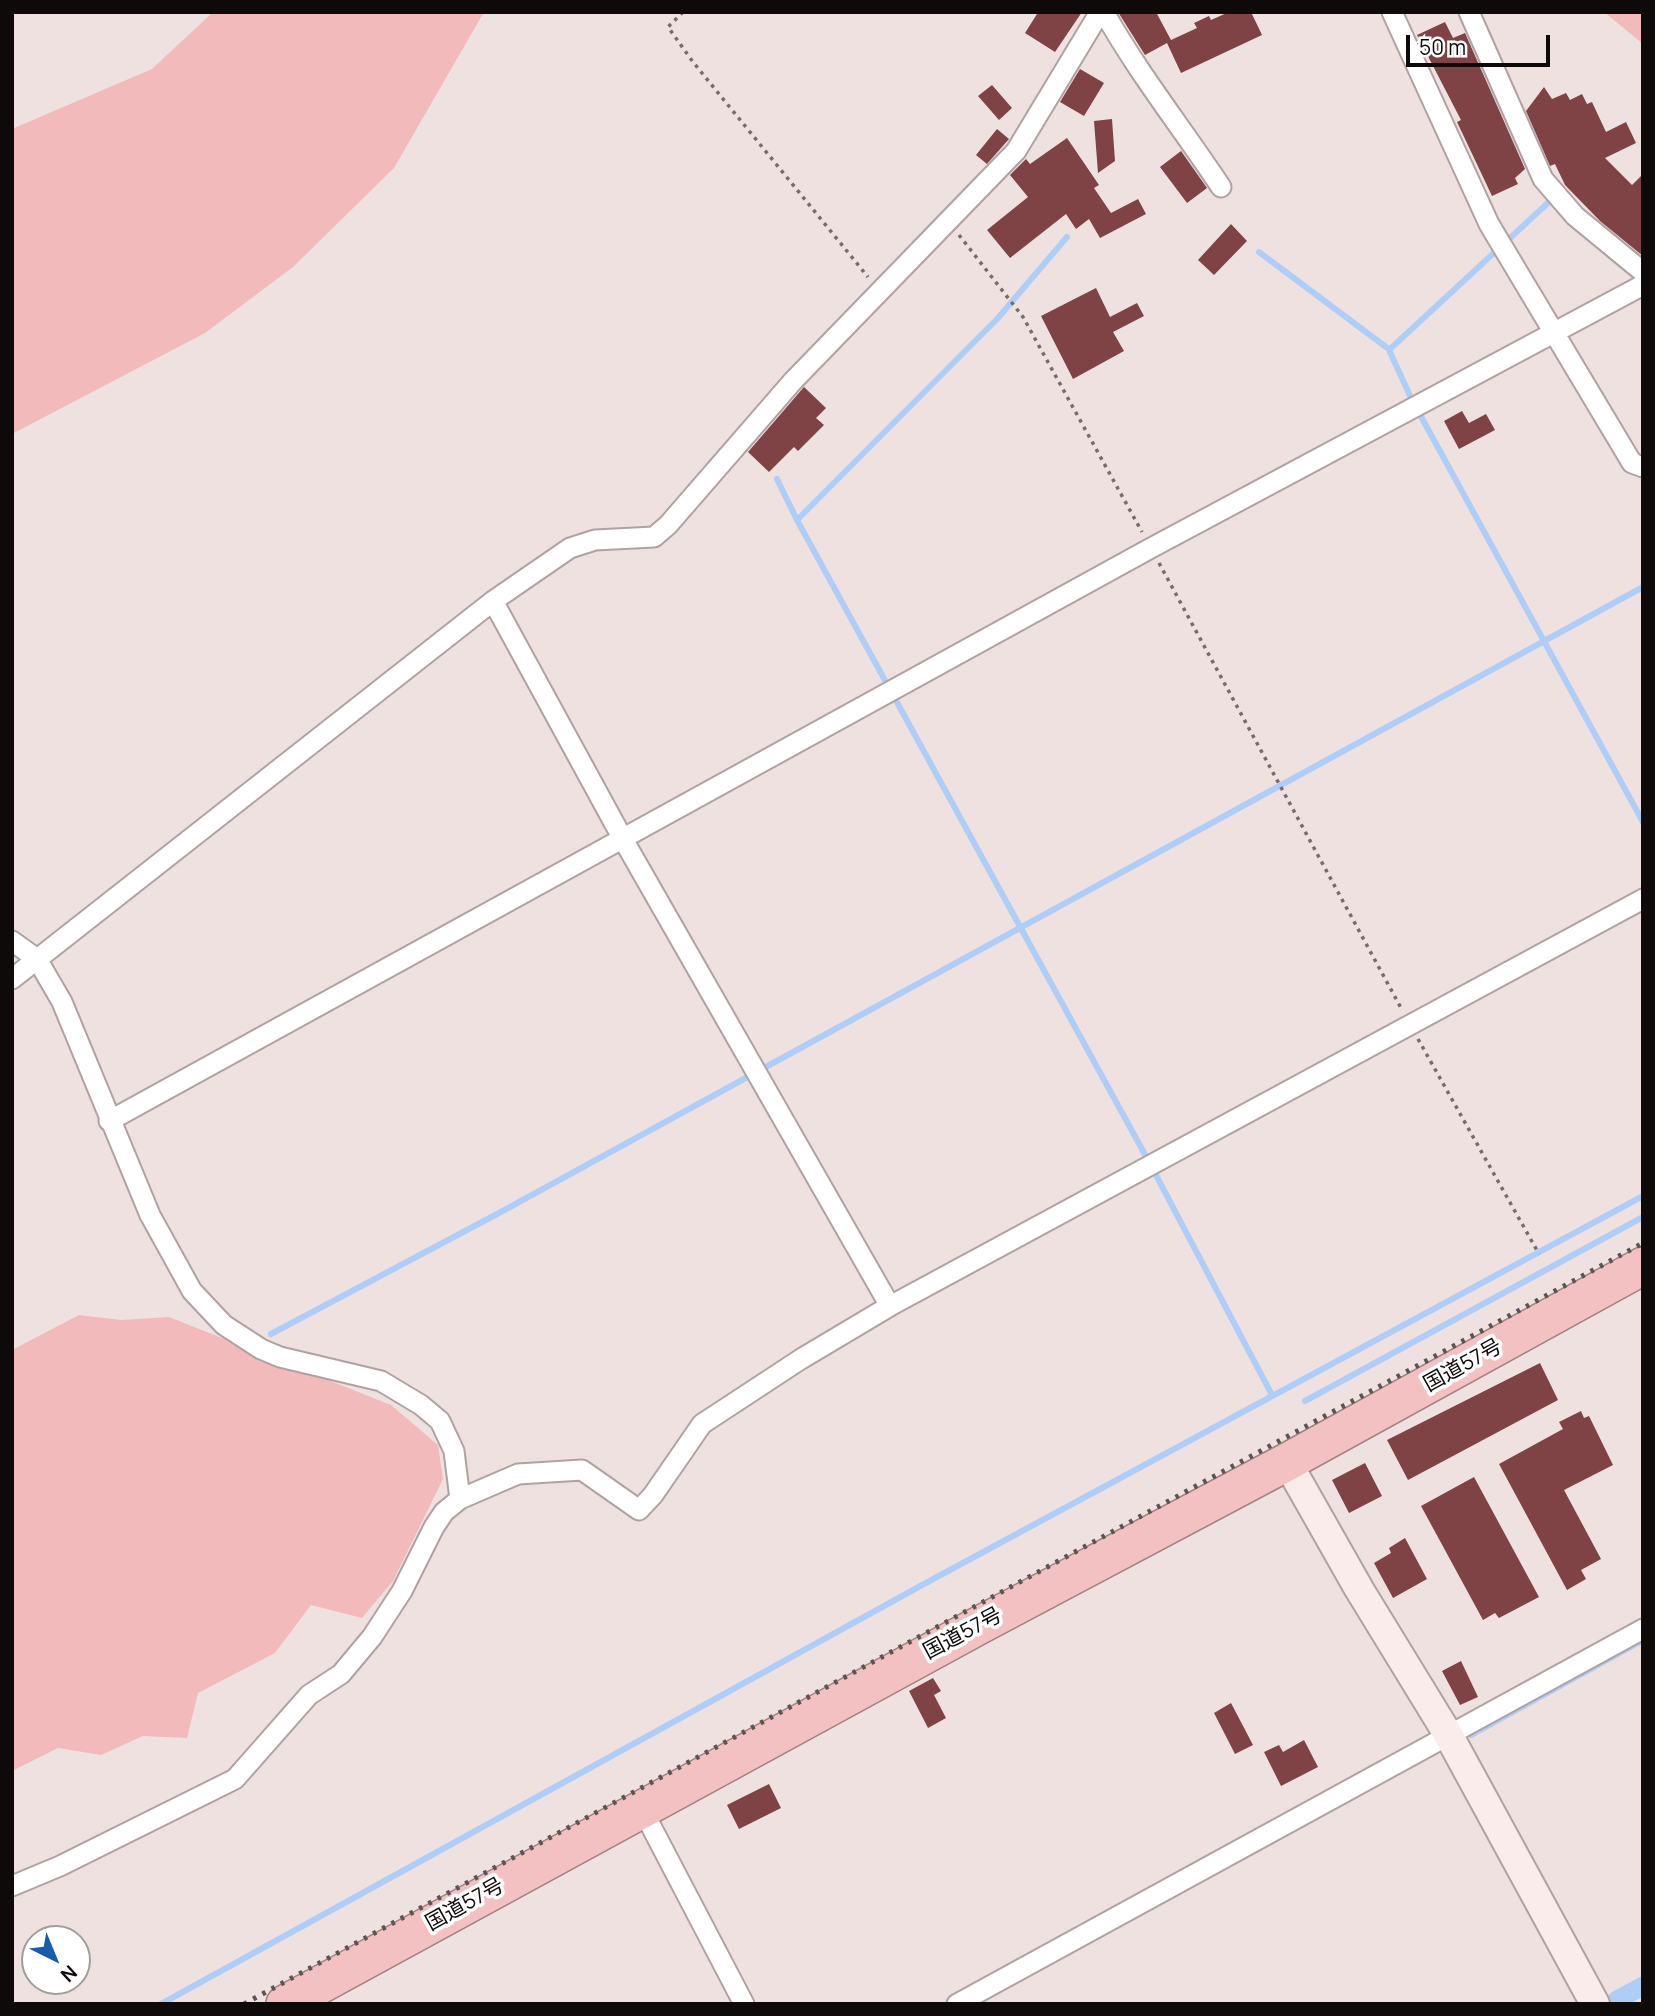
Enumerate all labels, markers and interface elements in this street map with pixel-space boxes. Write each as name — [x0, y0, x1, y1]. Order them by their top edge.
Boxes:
scale bar — [1410, 21, 1554, 65]
text: 50 m — [1419, 33, 1466, 61]
street label: 国道57号 — [1419, 1334, 1507, 1398]
street label: 国道57号 — [919, 1603, 1007, 1665]
street label: 国道57号 — [421, 1873, 509, 1937]
north arrow — [21, 1925, 91, 1995]
text: N — [55, 1960, 83, 1988]

